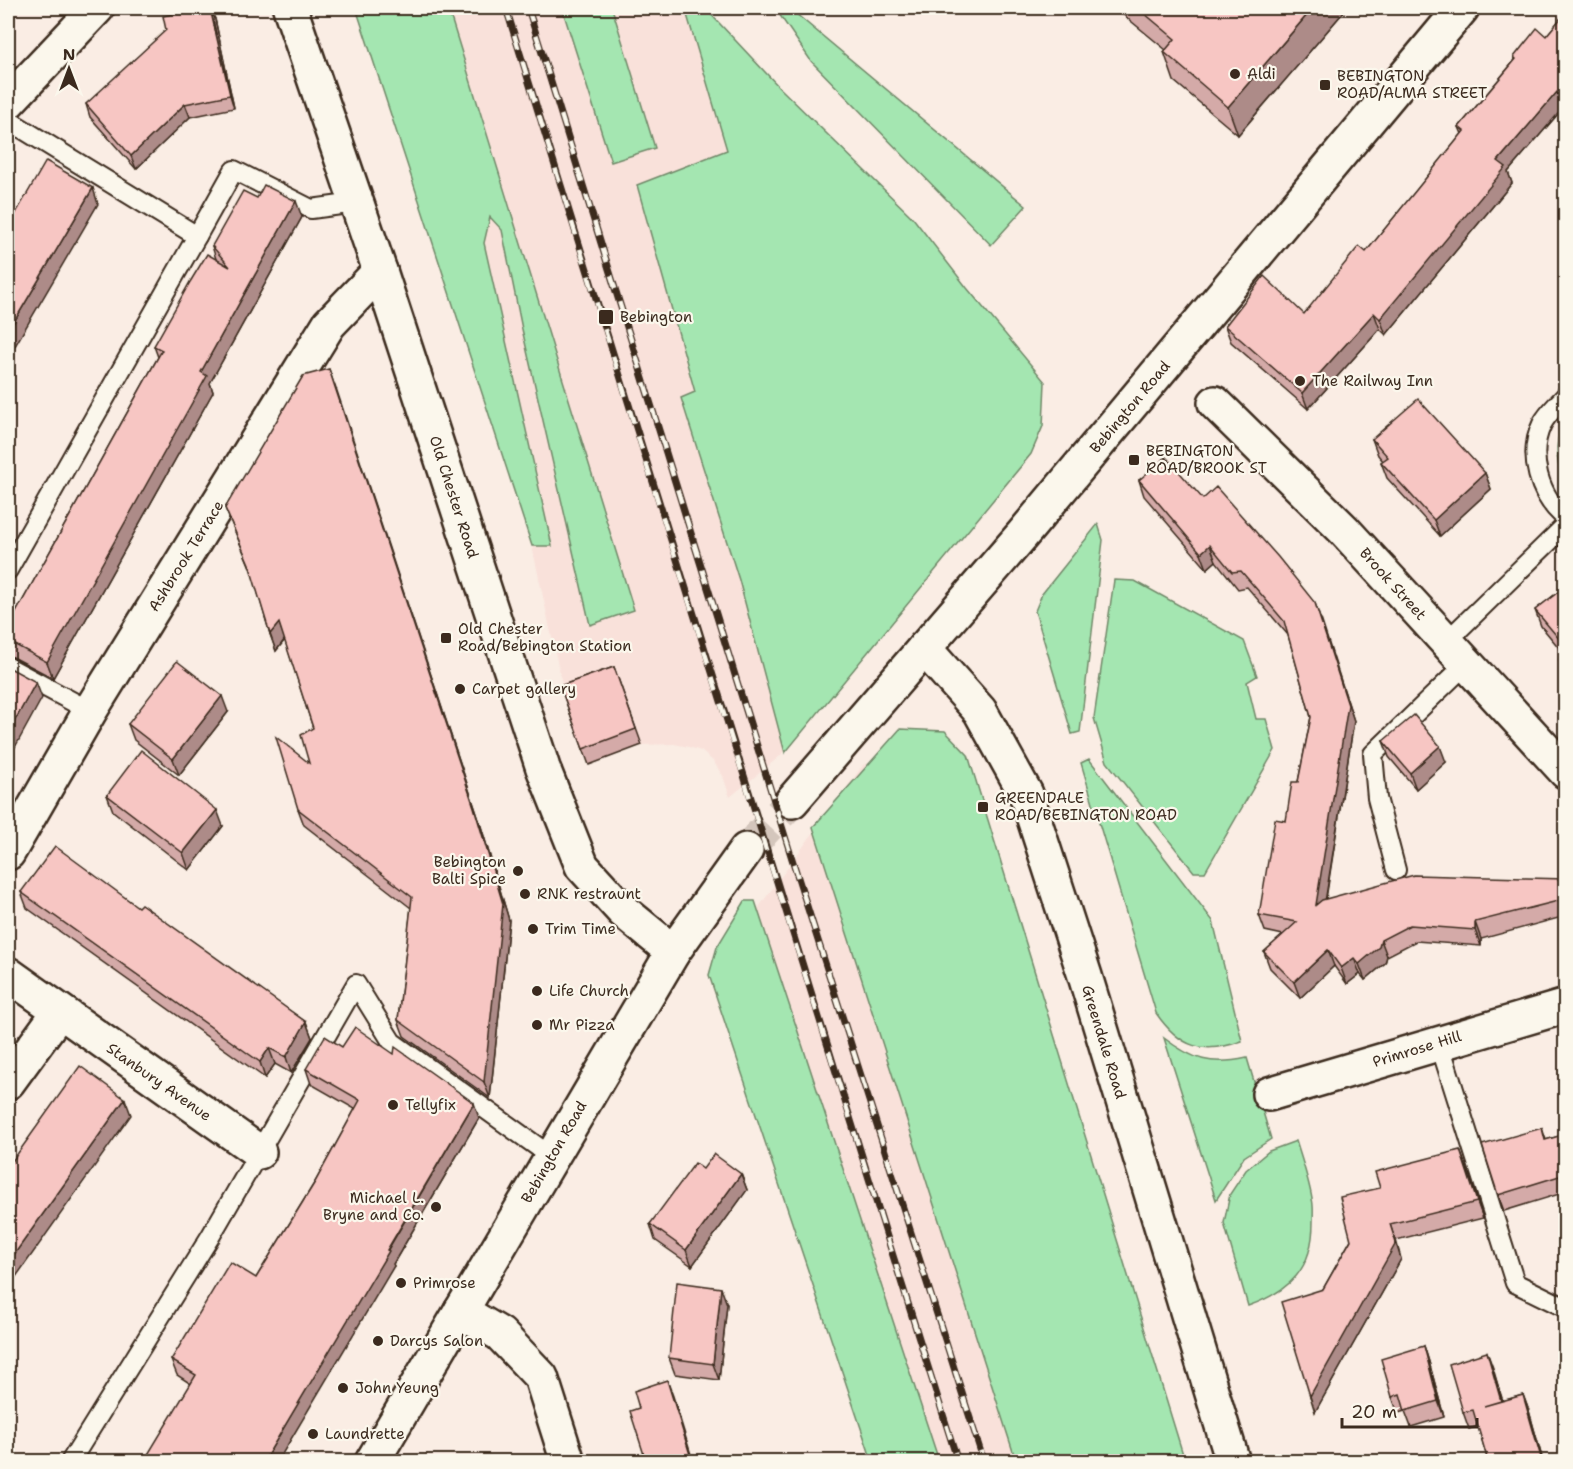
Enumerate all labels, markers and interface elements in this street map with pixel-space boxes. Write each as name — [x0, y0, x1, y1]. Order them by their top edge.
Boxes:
north arrow — [39, 39, 99, 99]
text: N — [63, 44, 75, 65]
place label: Aldi — [1247, 64, 1276, 84]
place label: BEBINGTON ROAD/ALMA STREET — [1337, 66, 1487, 103]
marker: Aldi — [1228, 67, 1242, 81]
marker: BEBINGTON ROAD/ALMA STREET — [1318, 78, 1332, 92]
place label: Bebington — [620, 307, 692, 327]
marker: Bebington — [597, 308, 615, 326]
street label: Bebington Road — [1085, 356, 1175, 457]
place label: The Railway Inn — [1312, 371, 1433, 391]
marker: The Railway Inn — [1293, 374, 1307, 388]
street label: Old Chester Road — [425, 433, 483, 561]
place label: BEBINGTON ROAD/BROOK ST — [1146, 441, 1267, 478]
marker: BEBINGTON ROAD/BROOK ST — [1127, 453, 1141, 467]
street label: Ashbrook Terrace — [144, 497, 228, 615]
street label: Brook Street — [1355, 543, 1431, 625]
place label: Old Chester Road/Bebington Station — [458, 619, 631, 656]
marker: Old Chester Road/Bebington Station — [439, 631, 453, 645]
place label: Carpet gallery — [472, 679, 576, 699]
marker: Carpet gallery — [453, 682, 467, 696]
place label: GREENDALE ROAD/BEBINGTON ROAD — [995, 788, 1177, 825]
marker: GREENDALE ROAD/BEBINGTON ROAD — [976, 800, 990, 814]
place label: Bebington Balti Spice — [432, 852, 506, 889]
marker: Bebington Balti Spice — [511, 864, 525, 878]
place label: RNK restraunt — [537, 884, 641, 904]
marker: RNK restraunt — [518, 887, 532, 901]
place label: Trim Time — [545, 919, 616, 939]
marker: Trim Time — [526, 922, 540, 936]
place label: Life Church — [549, 981, 629, 1001]
street label: Greendale Road — [1077, 983, 1131, 1102]
marker: Life Church — [530, 984, 544, 998]
place label: Mr Pizza — [549, 1015, 615, 1035]
marker: Mr Pizza — [530, 1018, 544, 1032]
street label: Primrose Hill — [1370, 1026, 1464, 1072]
street label: Stanbury Avenue — [103, 1038, 215, 1126]
place label: Tellyfix — [405, 1095, 456, 1115]
street label: Bebington Road — [517, 1097, 592, 1207]
marker: Tellyfix — [386, 1098, 400, 1112]
place label: Michael L. Bryne and Co. — [323, 1188, 424, 1225]
marker: Michael L. Bryne and Co. — [429, 1200, 443, 1214]
place label: Primrose — [413, 1273, 476, 1293]
marker: Primrose — [394, 1276, 408, 1290]
place label: Darcys Salon — [390, 1331, 483, 1351]
marker: Darcys Salon — [371, 1334, 385, 1348]
place label: John Yeung — [355, 1378, 439, 1398]
marker: John Yeung — [336, 1381, 350, 1395]
scale bar — [1342, 1391, 1477, 1429]
text: 20 m — [1351, 1400, 1397, 1424]
place label: Laundrette — [325, 1424, 405, 1444]
marker: Laundrette — [306, 1427, 320, 1441]

